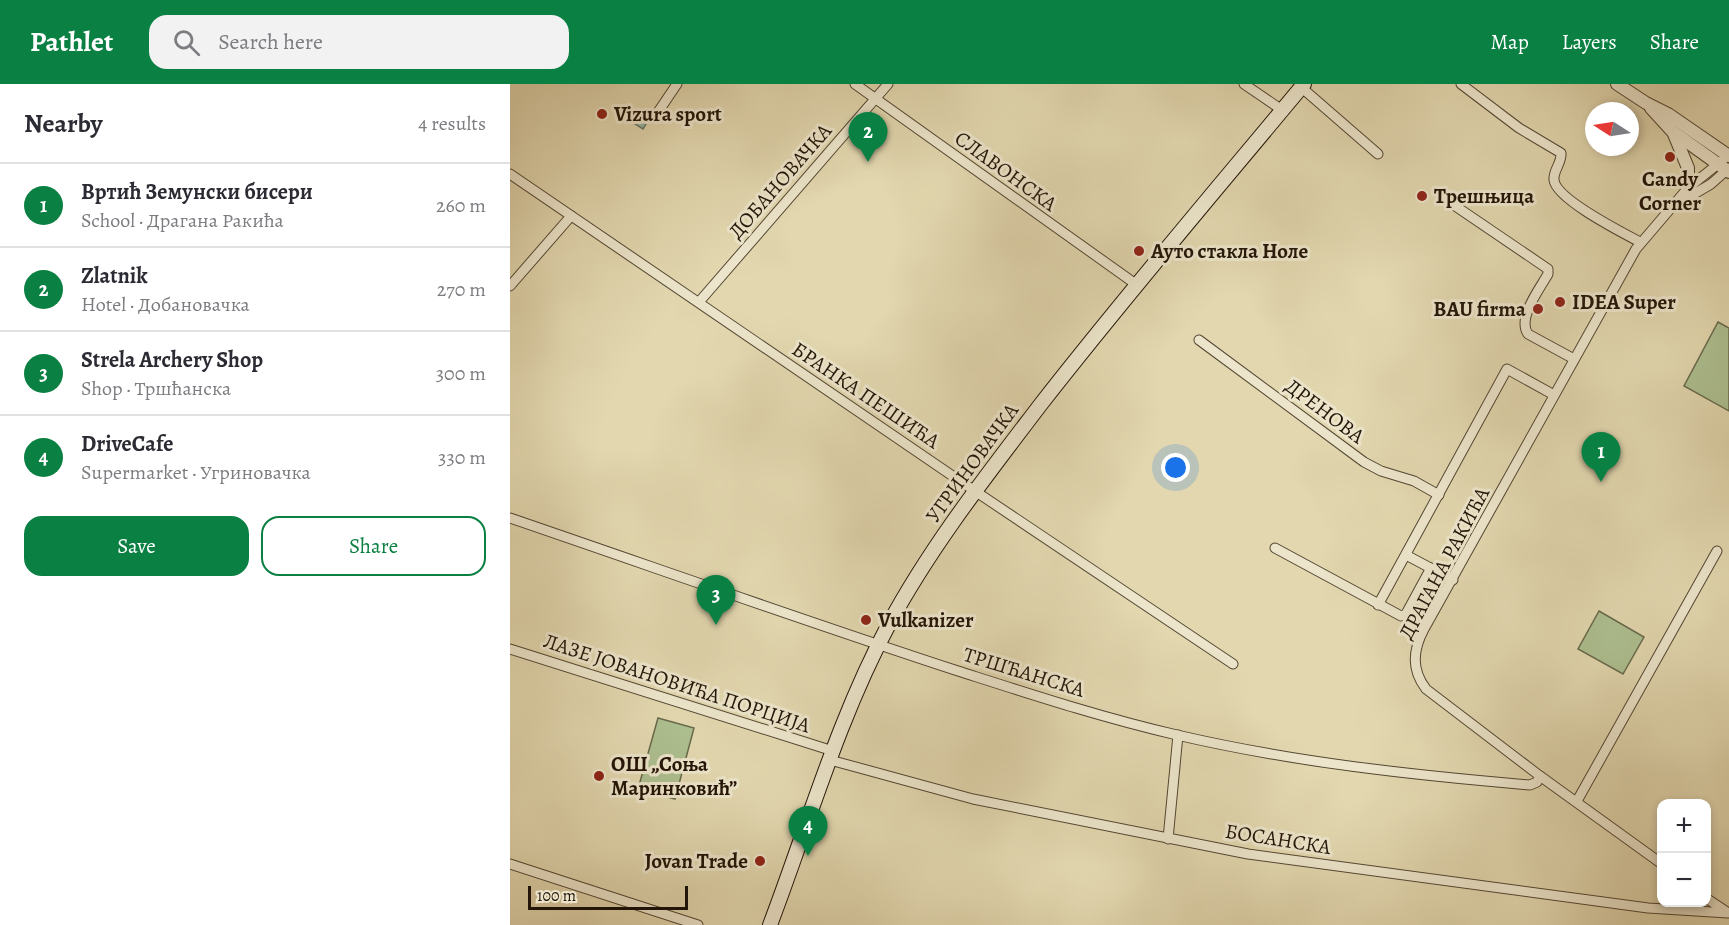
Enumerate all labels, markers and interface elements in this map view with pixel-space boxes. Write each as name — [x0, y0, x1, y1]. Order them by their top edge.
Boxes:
search box — [149, 15, 569, 69]
text: Pathlet — [30, 23, 113, 61]
icon: search — [170, 26, 203, 59]
text: Search here — [218, 27, 323, 57]
text: Map — [1490, 28, 1529, 56]
text: Layers — [1562, 28, 1617, 56]
text: Share — [1650, 28, 1699, 56]
place label: Vizura sport — [613, 100, 722, 128]
north arrow — [1585, 102, 1639, 156]
text: Nearby — [24, 106, 103, 141]
marker: Vizura sport — [595, 107, 609, 121]
text: 4 results — [418, 110, 486, 137]
pin: 2 — [848, 112, 888, 162]
street label: ДОБАНОВАЧКА — [722, 117, 838, 245]
street label: СЛАВОНСКА — [949, 124, 1063, 218]
marker: Candy Corner — [1663, 150, 1677, 164]
place label: Candy Corner — [1639, 165, 1701, 217]
text: Вртић Земунски бисери — [81, 177, 313, 207]
place label: Трешњица — [1434, 182, 1534, 210]
marker: Трешњица — [1415, 189, 1429, 203]
text: 1 — [40, 192, 47, 219]
text: 260 m — [436, 192, 486, 219]
text: School · Драгана Ракића — [81, 207, 284, 234]
place label: Ауто стакла Ноле — [1150, 237, 1309, 265]
marker: Ауто стакла Ноле — [1132, 244, 1146, 258]
text: Zlatnik — [81, 261, 148, 291]
text: 2 — [39, 276, 48, 303]
text: 270 m — [437, 276, 486, 303]
place label: IDEA Super — [1572, 288, 1676, 316]
text: Hotel · Добановачка — [81, 291, 250, 318]
place label: BAU firma — [1433, 295, 1527, 323]
marker: IDEA Super — [1553, 295, 1567, 309]
marker: BAU firma — [1531, 302, 1545, 316]
street label: БРАНКА ПЕШИЋА — [787, 335, 946, 455]
text: Strela Archery Shop — [81, 345, 263, 375]
text: 3 — [39, 360, 48, 387]
text: 300 m — [436, 360, 486, 387]
street label: ДРЕНОВА — [1280, 372, 1371, 450]
text: Shop · Тршћанска — [81, 375, 231, 402]
street label: УГРИНОВАЧКА — [919, 397, 1025, 528]
text: DriveCafe — [81, 429, 173, 459]
pin: 1 — [1582, 432, 1620, 482]
text: 4 — [39, 444, 48, 471]
text: 330 m — [438, 444, 486, 471]
your location — [1161, 453, 1190, 482]
text: Supermarket · Угриновачка — [81, 459, 311, 486]
street label: ДРАГАНА РАКИЋА — [1392, 481, 1496, 644]
button: Save — [24, 516, 249, 576]
button: Share — [261, 516, 486, 576]
pin: 3 — [696, 576, 736, 625]
place label: Vulkanizer — [877, 606, 974, 634]
marker: Vulkanizer — [859, 613, 873, 627]
street label: ЛАЗЕ ЈОВАНОВИЋА ПОРЦИЈА — [540, 627, 815, 740]
street label: ТРШЋАНСКА — [960, 640, 1089, 704]
place label: ОШ „Соња Маринковић” — [611, 750, 737, 802]
marker: ОШ „Соња Маринковић” — [592, 769, 606, 783]
map controls — [1657, 799, 1711, 907]
button: + — [1657, 799, 1711, 853]
pin: 4 — [788, 806, 828, 856]
street label: БОСАНСКА — [1223, 817, 1334, 861]
place label: Jovan Trade — [645, 847, 748, 875]
button: − — [1657, 853, 1711, 907]
marker: Jovan Trade — [753, 854, 767, 868]
scale bar — [528, 883, 688, 910]
text: 100 m — [537, 885, 576, 907]

